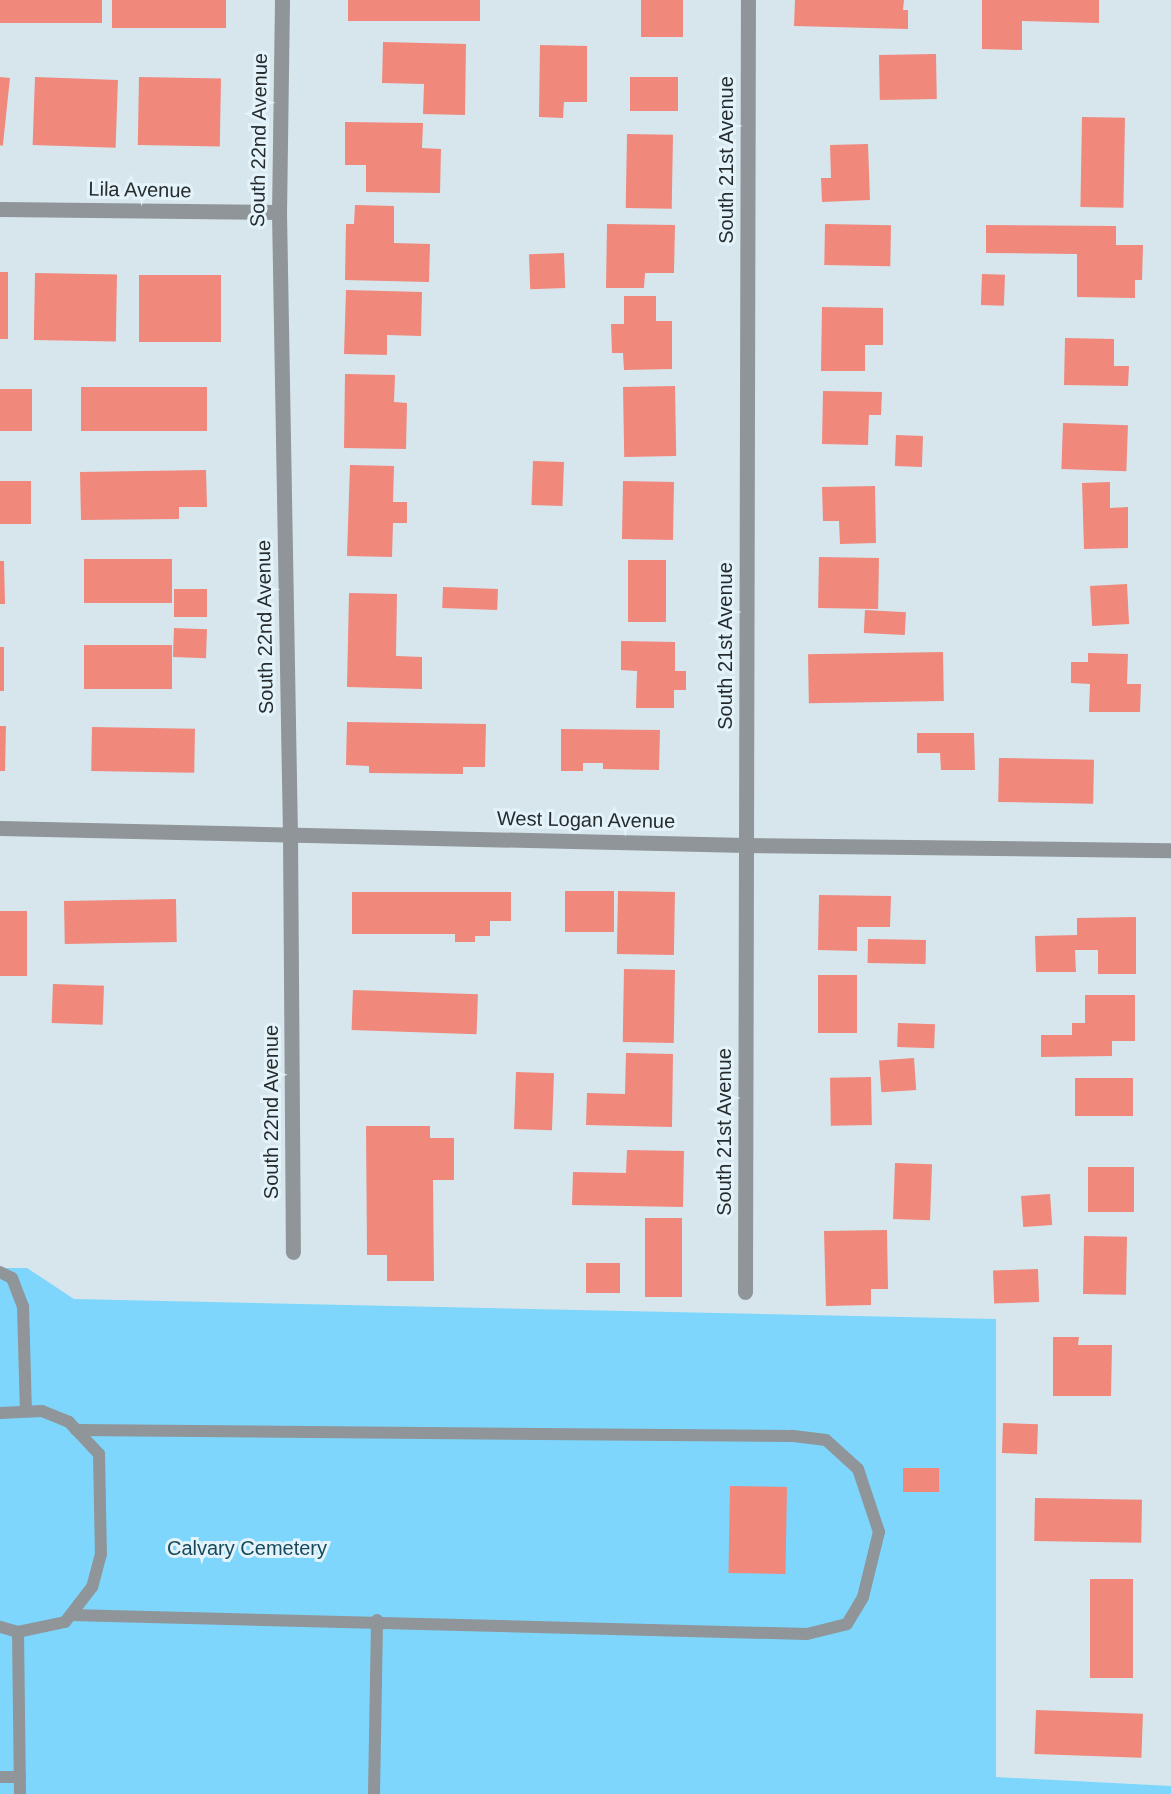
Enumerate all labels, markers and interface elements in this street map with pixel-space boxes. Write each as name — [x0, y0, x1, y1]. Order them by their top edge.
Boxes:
street label: South 22nd Avenue — [245, 52, 273, 228]
street label: South 21st Avenue — [714, 76, 738, 244]
street label: Lila Avenue — [88, 177, 192, 203]
street label: South 22nd Avenue — [251, 539, 279, 715]
street label: South 21st Avenue — [713, 562, 737, 730]
street label: West Logan Avenue — [496, 806, 676, 834]
street label: South 22nd Avenue — [259, 1024, 283, 1200]
street label: South 21st Avenue — [712, 1048, 736, 1216]
park label: Calvary Cemetery — [167, 1536, 327, 1560]

